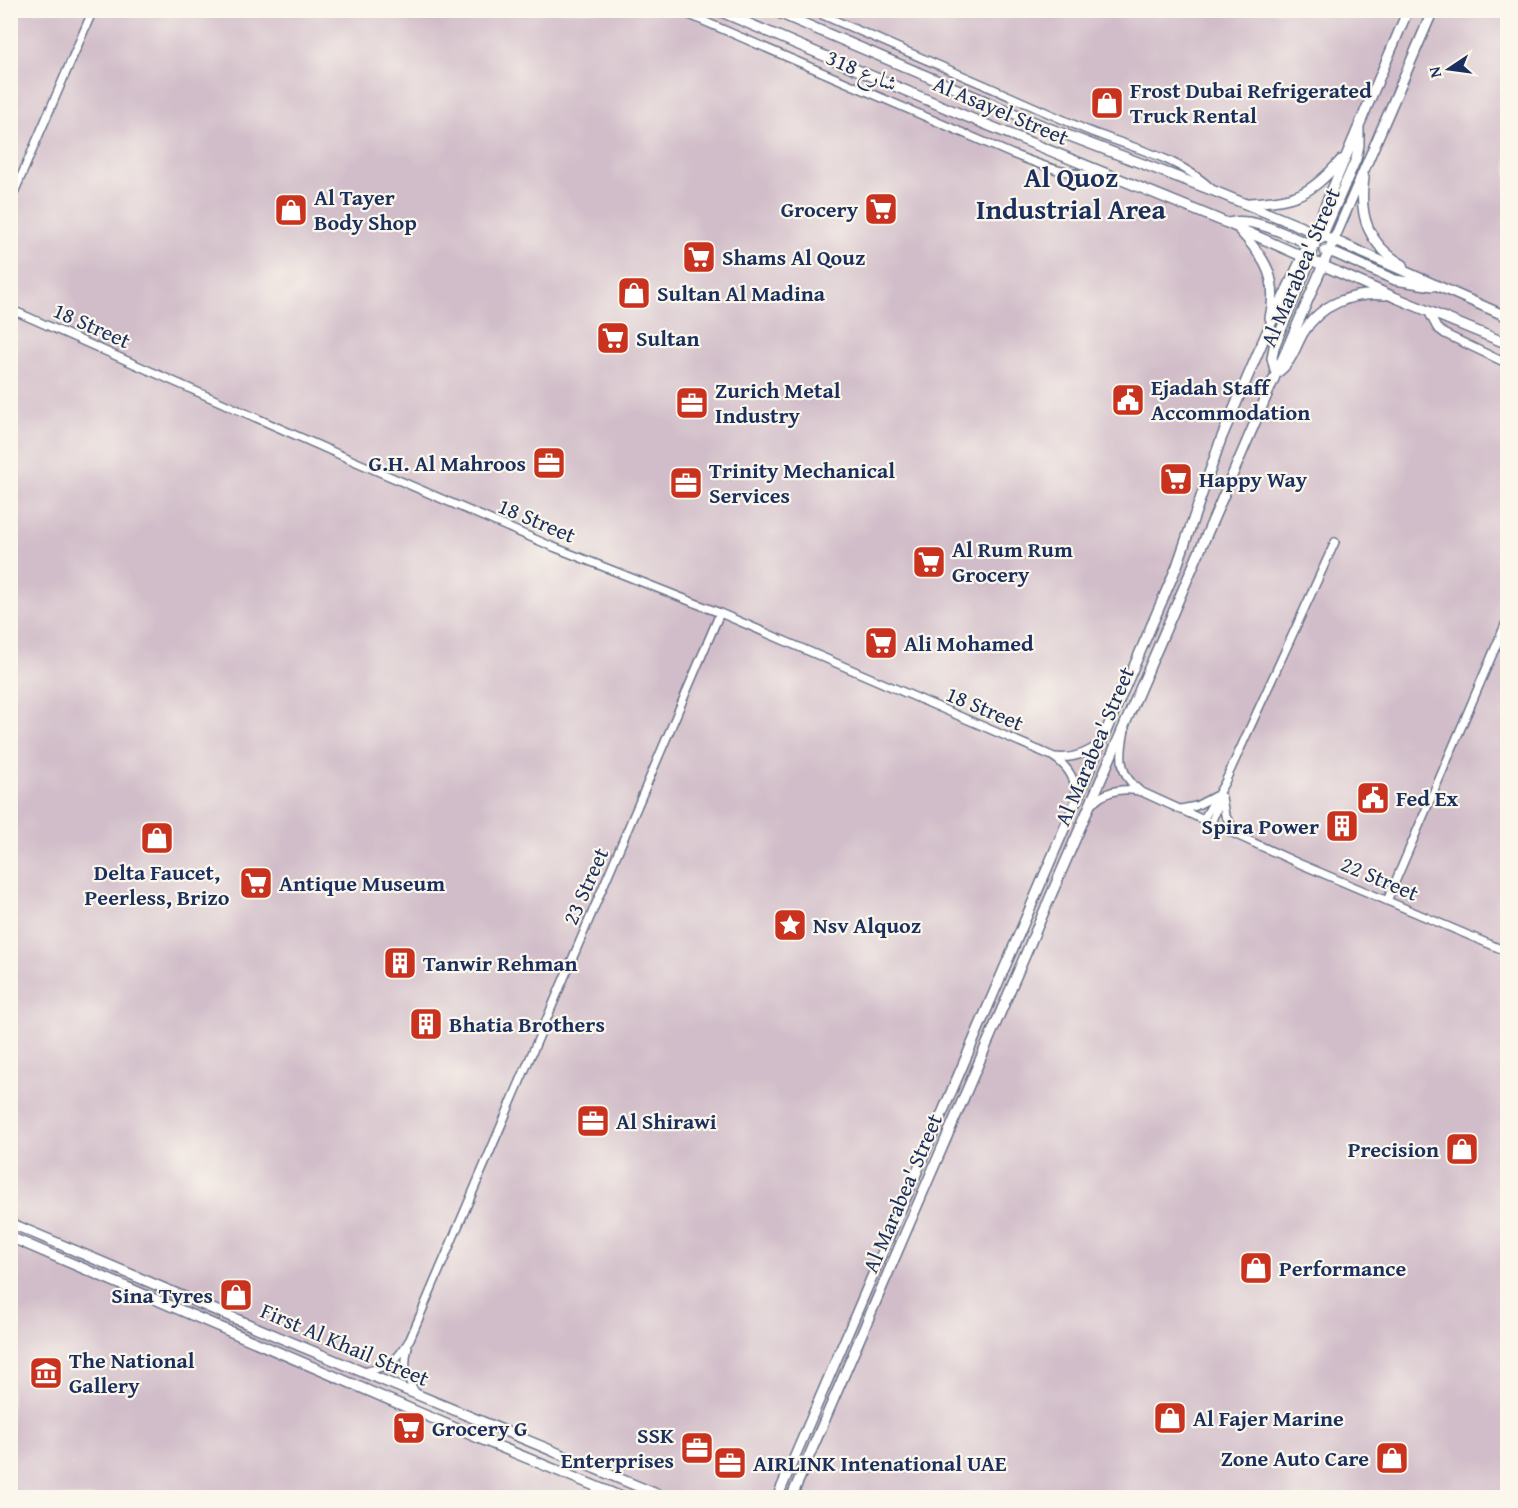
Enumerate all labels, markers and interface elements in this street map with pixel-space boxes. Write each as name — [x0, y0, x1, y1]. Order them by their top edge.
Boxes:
north arrow — [1419, 39, 1479, 99]
street label: شارع 318 — [820, 41, 903, 102]
text: N — [1421, 64, 1447, 80]
street label: Al Asayel Street — [928, 67, 1074, 153]
place label: Frost Dubai Refrigerated Truck Rental — [1130, 74, 1372, 131]
shop icon: Frost Dubai Refrigerated Truck Rental — [1089, 85, 1125, 121]
district label: Al Quoz Industrial Area — [976, 156, 1167, 229]
place label: Al Tayer Body Shop — [314, 181, 417, 238]
street label: Al Marabea' Street — [1252, 182, 1348, 352]
supermarket icon: Grocery — [863, 191, 899, 227]
shop icon: Al Tayer Body Shop — [273, 192, 309, 228]
place label: Grocery — [781, 193, 859, 225]
supermarket icon: Shams Al Qouz — [681, 239, 717, 275]
place label: Shams Al Qouz — [722, 241, 865, 273]
shop icon: Sultan Al Madina — [616, 275, 652, 311]
place label: Sultan Al Madina — [657, 277, 826, 309]
street label: 18 Street — [48, 294, 136, 356]
supermarket icon: Sultan — [595, 320, 631, 356]
place label: Sultan — [636, 322, 700, 354]
place label: Ejadah Staff Accommodation — [1151, 371, 1310, 428]
place label: Zurich Metal Industry — [715, 374, 841, 431]
public building icon: Ejadah Staff Accommodation — [1110, 382, 1146, 418]
office icon: Zurich Metal Industry — [674, 385, 710, 421]
office icon: G.H. Al Mahroos — [531, 445, 567, 481]
place label: G.H. Al Mahroos — [369, 447, 526, 479]
place label: Trinity Mechanical Services — [709, 454, 895, 511]
supermarket icon: Happy Way — [1158, 461, 1194, 497]
place label: Happy Way — [1199, 463, 1308, 495]
office icon: Trinity Mechanical Services — [668, 465, 704, 501]
street label: 18 Street — [493, 489, 581, 551]
place label: Al Rum Rum Grocery — [952, 533, 1073, 590]
supermarket icon: Al Rum Rum Grocery — [911, 544, 947, 580]
supermarket icon: Ali Mohamed — [863, 625, 899, 661]
place label: Ali Mohamed — [904, 627, 1034, 659]
street label: Al Marabea' Street — [1046, 661, 1142, 831]
street label: 18 Street — [941, 677, 1029, 739]
public building icon: Fed Ex — [1355, 780, 1391, 816]
place label: Fed Ex — [1396, 782, 1459, 814]
building icon: Spira Power — [1324, 808, 1360, 844]
place label: Spira Power — [1202, 810, 1319, 842]
shop icon: Delta Faucet, Peerless, Brizo — [139, 820, 175, 856]
street label: 23 Street — [554, 842, 616, 930]
street label: 22 Street — [1336, 847, 1424, 909]
place label: Delta Faucet, Peerless, Brizo — [85, 856, 230, 913]
supermarket icon: Antique Museum — [238, 865, 274, 901]
place label: Antique Museum — [279, 867, 445, 899]
place icon: Nsv Alquoz — [772, 907, 808, 943]
place label: Nsv Alquoz — [813, 909, 921, 941]
building icon: Tanwir Rehman — [382, 945, 418, 981]
place label: Tanwir Rehman — [423, 947, 578, 979]
building icon: Bhatia Brothers — [408, 1006, 444, 1042]
place label: Bhatia Brothers — [449, 1008, 605, 1040]
office icon: Al Shirawi — [575, 1103, 611, 1139]
place label: Al Shirawi — [616, 1105, 717, 1137]
street label: Al Marabea' Street — [854, 1108, 950, 1278]
shop icon: Precision — [1444, 1131, 1480, 1167]
place label: Precision — [1348, 1133, 1439, 1165]
shop icon: Performance — [1238, 1250, 1274, 1286]
place label: Performance — [1279, 1252, 1406, 1284]
shop icon: Sina Tyres — [218, 1277, 254, 1313]
place label: Sina Tyres — [111, 1279, 213, 1311]
street label: First Al Khail Street — [256, 1294, 434, 1394]
place label: The National Gallery — [69, 1344, 195, 1401]
museum icon: The National Gallery — [28, 1355, 64, 1391]
shop icon: Al Fajer Marine — [1152, 1400, 1188, 1436]
place label: Al Fajer Marine — [1193, 1402, 1344, 1434]
supermarket icon: Grocery G — [391, 1410, 427, 1446]
place label: Grocery G — [432, 1412, 527, 1444]
place label: SSK Enterprises — [561, 1419, 674, 1476]
office icon: SSK Enterprises — [679, 1430, 715, 1466]
shop icon: Zone Auto Care — [1374, 1440, 1410, 1476]
place label: Zone Auto Care — [1221, 1442, 1369, 1474]
office icon: AIRLINK Intenational UAE — [712, 1445, 748, 1481]
place label: AIRLINK Intenational UAE — [753, 1447, 1007, 1479]

